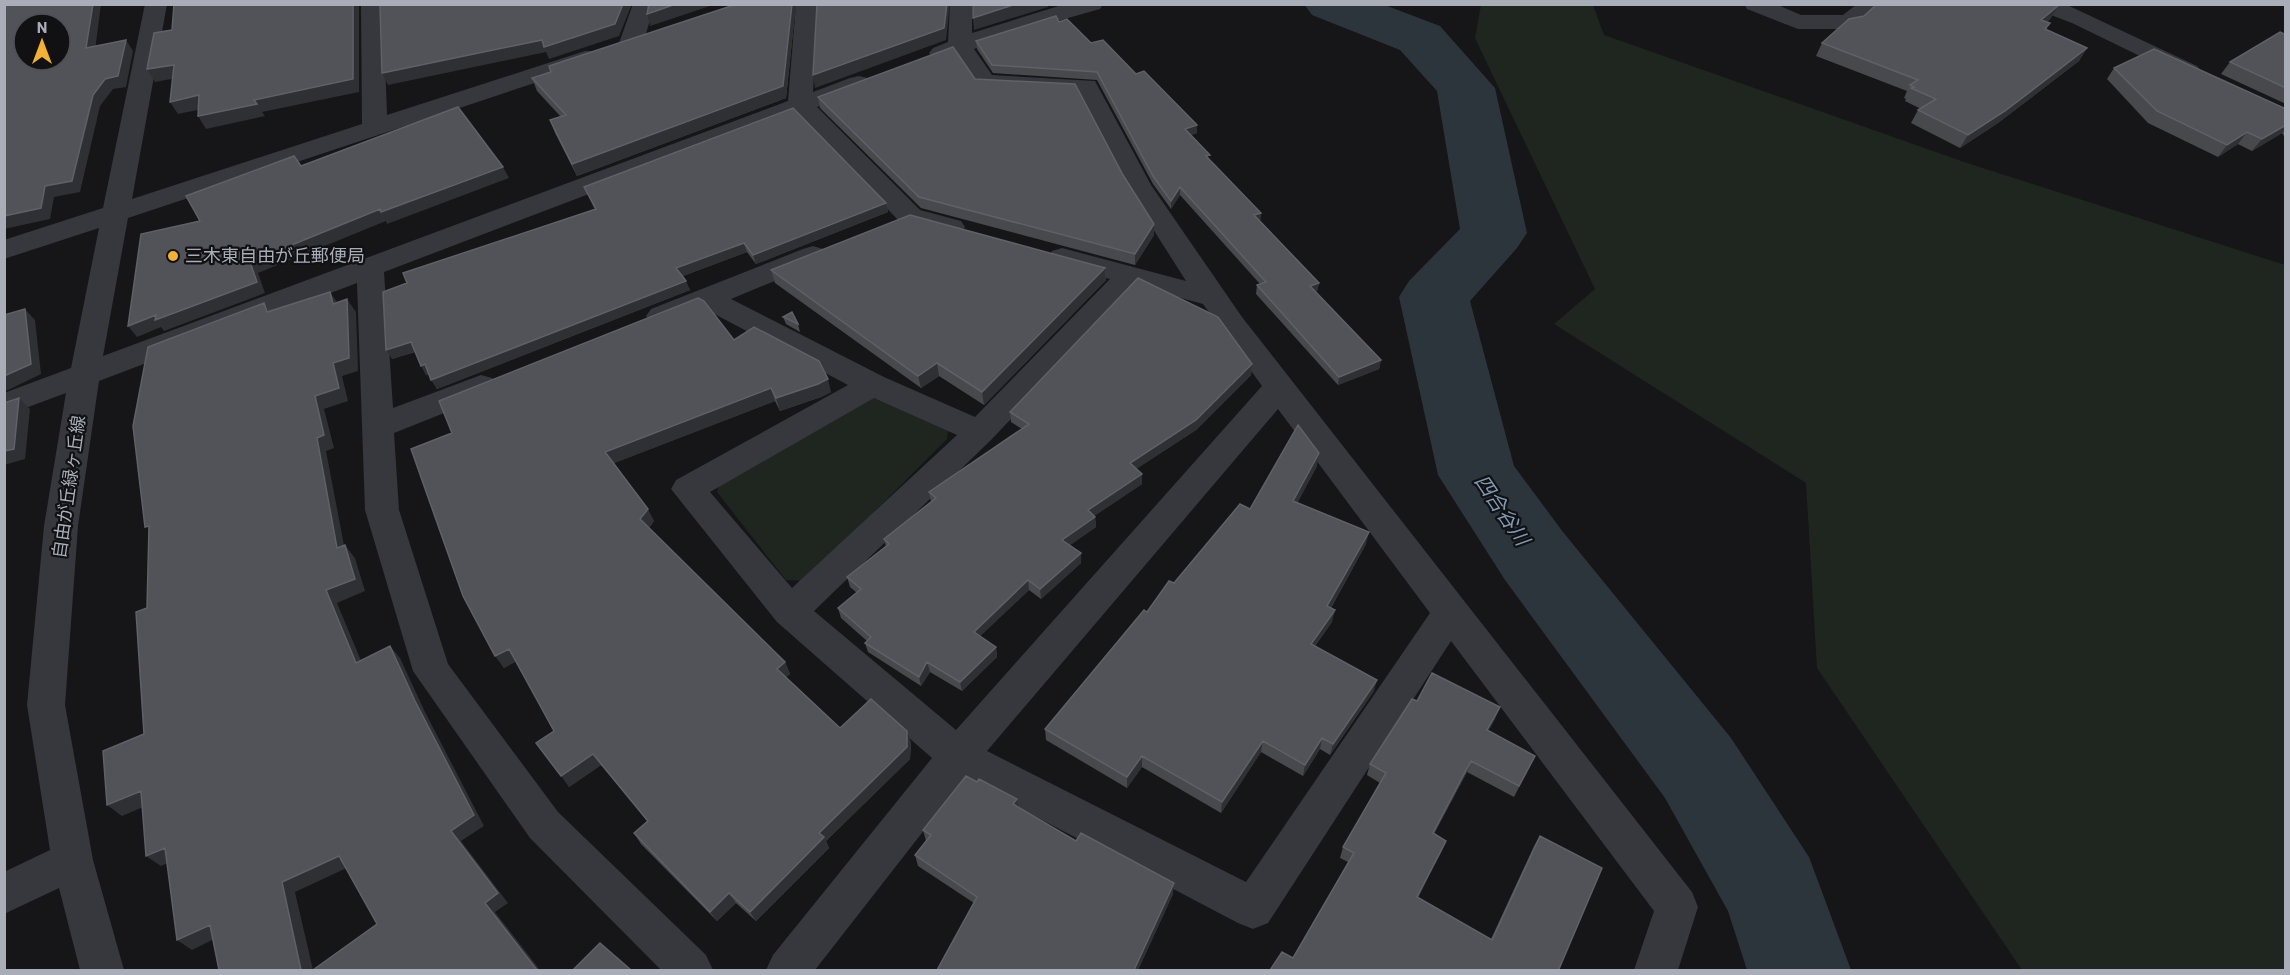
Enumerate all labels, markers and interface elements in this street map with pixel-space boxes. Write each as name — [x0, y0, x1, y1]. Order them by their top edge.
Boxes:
north arrow — [12, 12, 72, 72]
text: N — [37, 17, 47, 36]
place label: 三木東自由が丘郵便局 — [185, 244, 365, 266]
marker: 三木東自由が丘郵便局 — [166, 249, 180, 263]
street label: 自由が丘緑ヶ丘線 — [47, 414, 89, 560]
water label: 四合谷川 — [1471, 470, 1536, 551]

